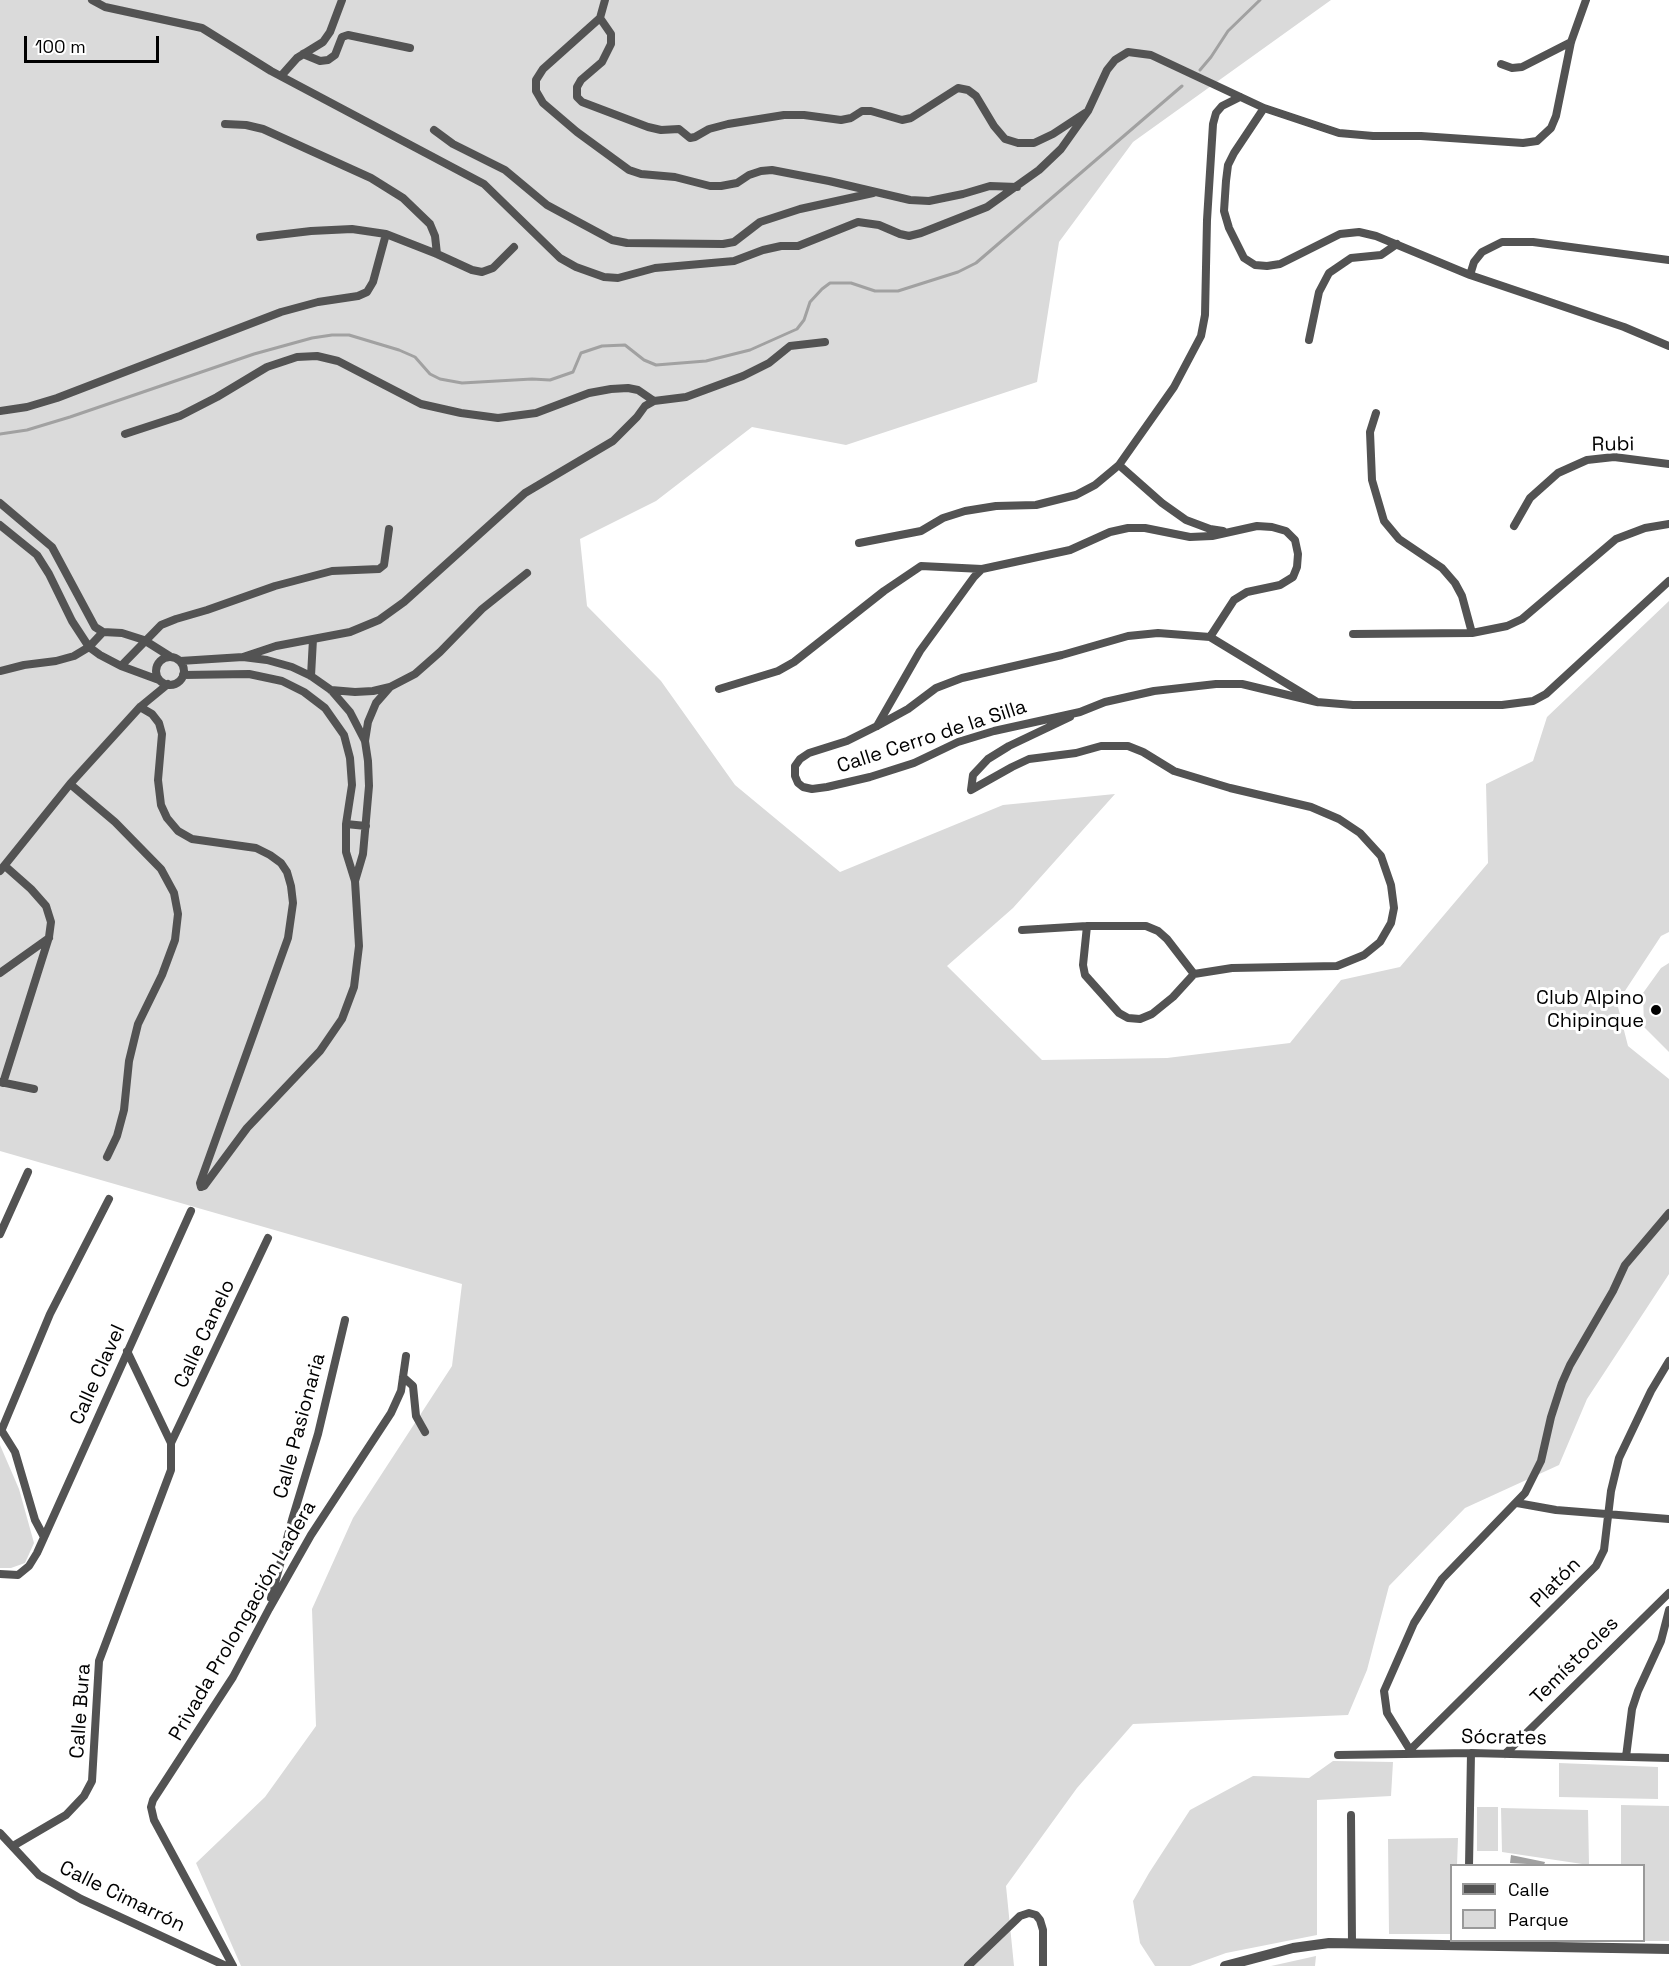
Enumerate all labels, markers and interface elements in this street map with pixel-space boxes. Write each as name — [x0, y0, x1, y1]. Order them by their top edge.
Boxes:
scale bar — [27, 24, 162, 62]
text: 100 m — [35, 35, 86, 58]
street label: Rubi — [1591, 433, 1635, 457]
street label: Calle Cerro de la Silla — [834, 695, 1030, 779]
place label: Club Alpino Chipinque — [1536, 987, 1644, 1034]
marker: Club Alpino Chipinque — [1649, 1003, 1663, 1017]
street label: Calle Canelo — [169, 1276, 241, 1392]
street label: Calle Clavel — [65, 1321, 131, 1429]
street label: Calle Pasionaria — [269, 1351, 331, 1501]
street label: Privada Prolongación Ladera — [164, 1497, 322, 1745]
street label: Platón — [1526, 1553, 1586, 1613]
street label: Temístocles — [1526, 1612, 1624, 1710]
street label: Calle Bura — [66, 1663, 96, 1759]
street label: Sócrates — [1461, 1725, 1547, 1751]
street label: Calle Cimarrón — [55, 1856, 189, 1938]
legend — [1450, 1864, 1645, 1942]
text: Calle — [1508, 1878, 1549, 1901]
text: Parque — [1508, 1908, 1569, 1931]

